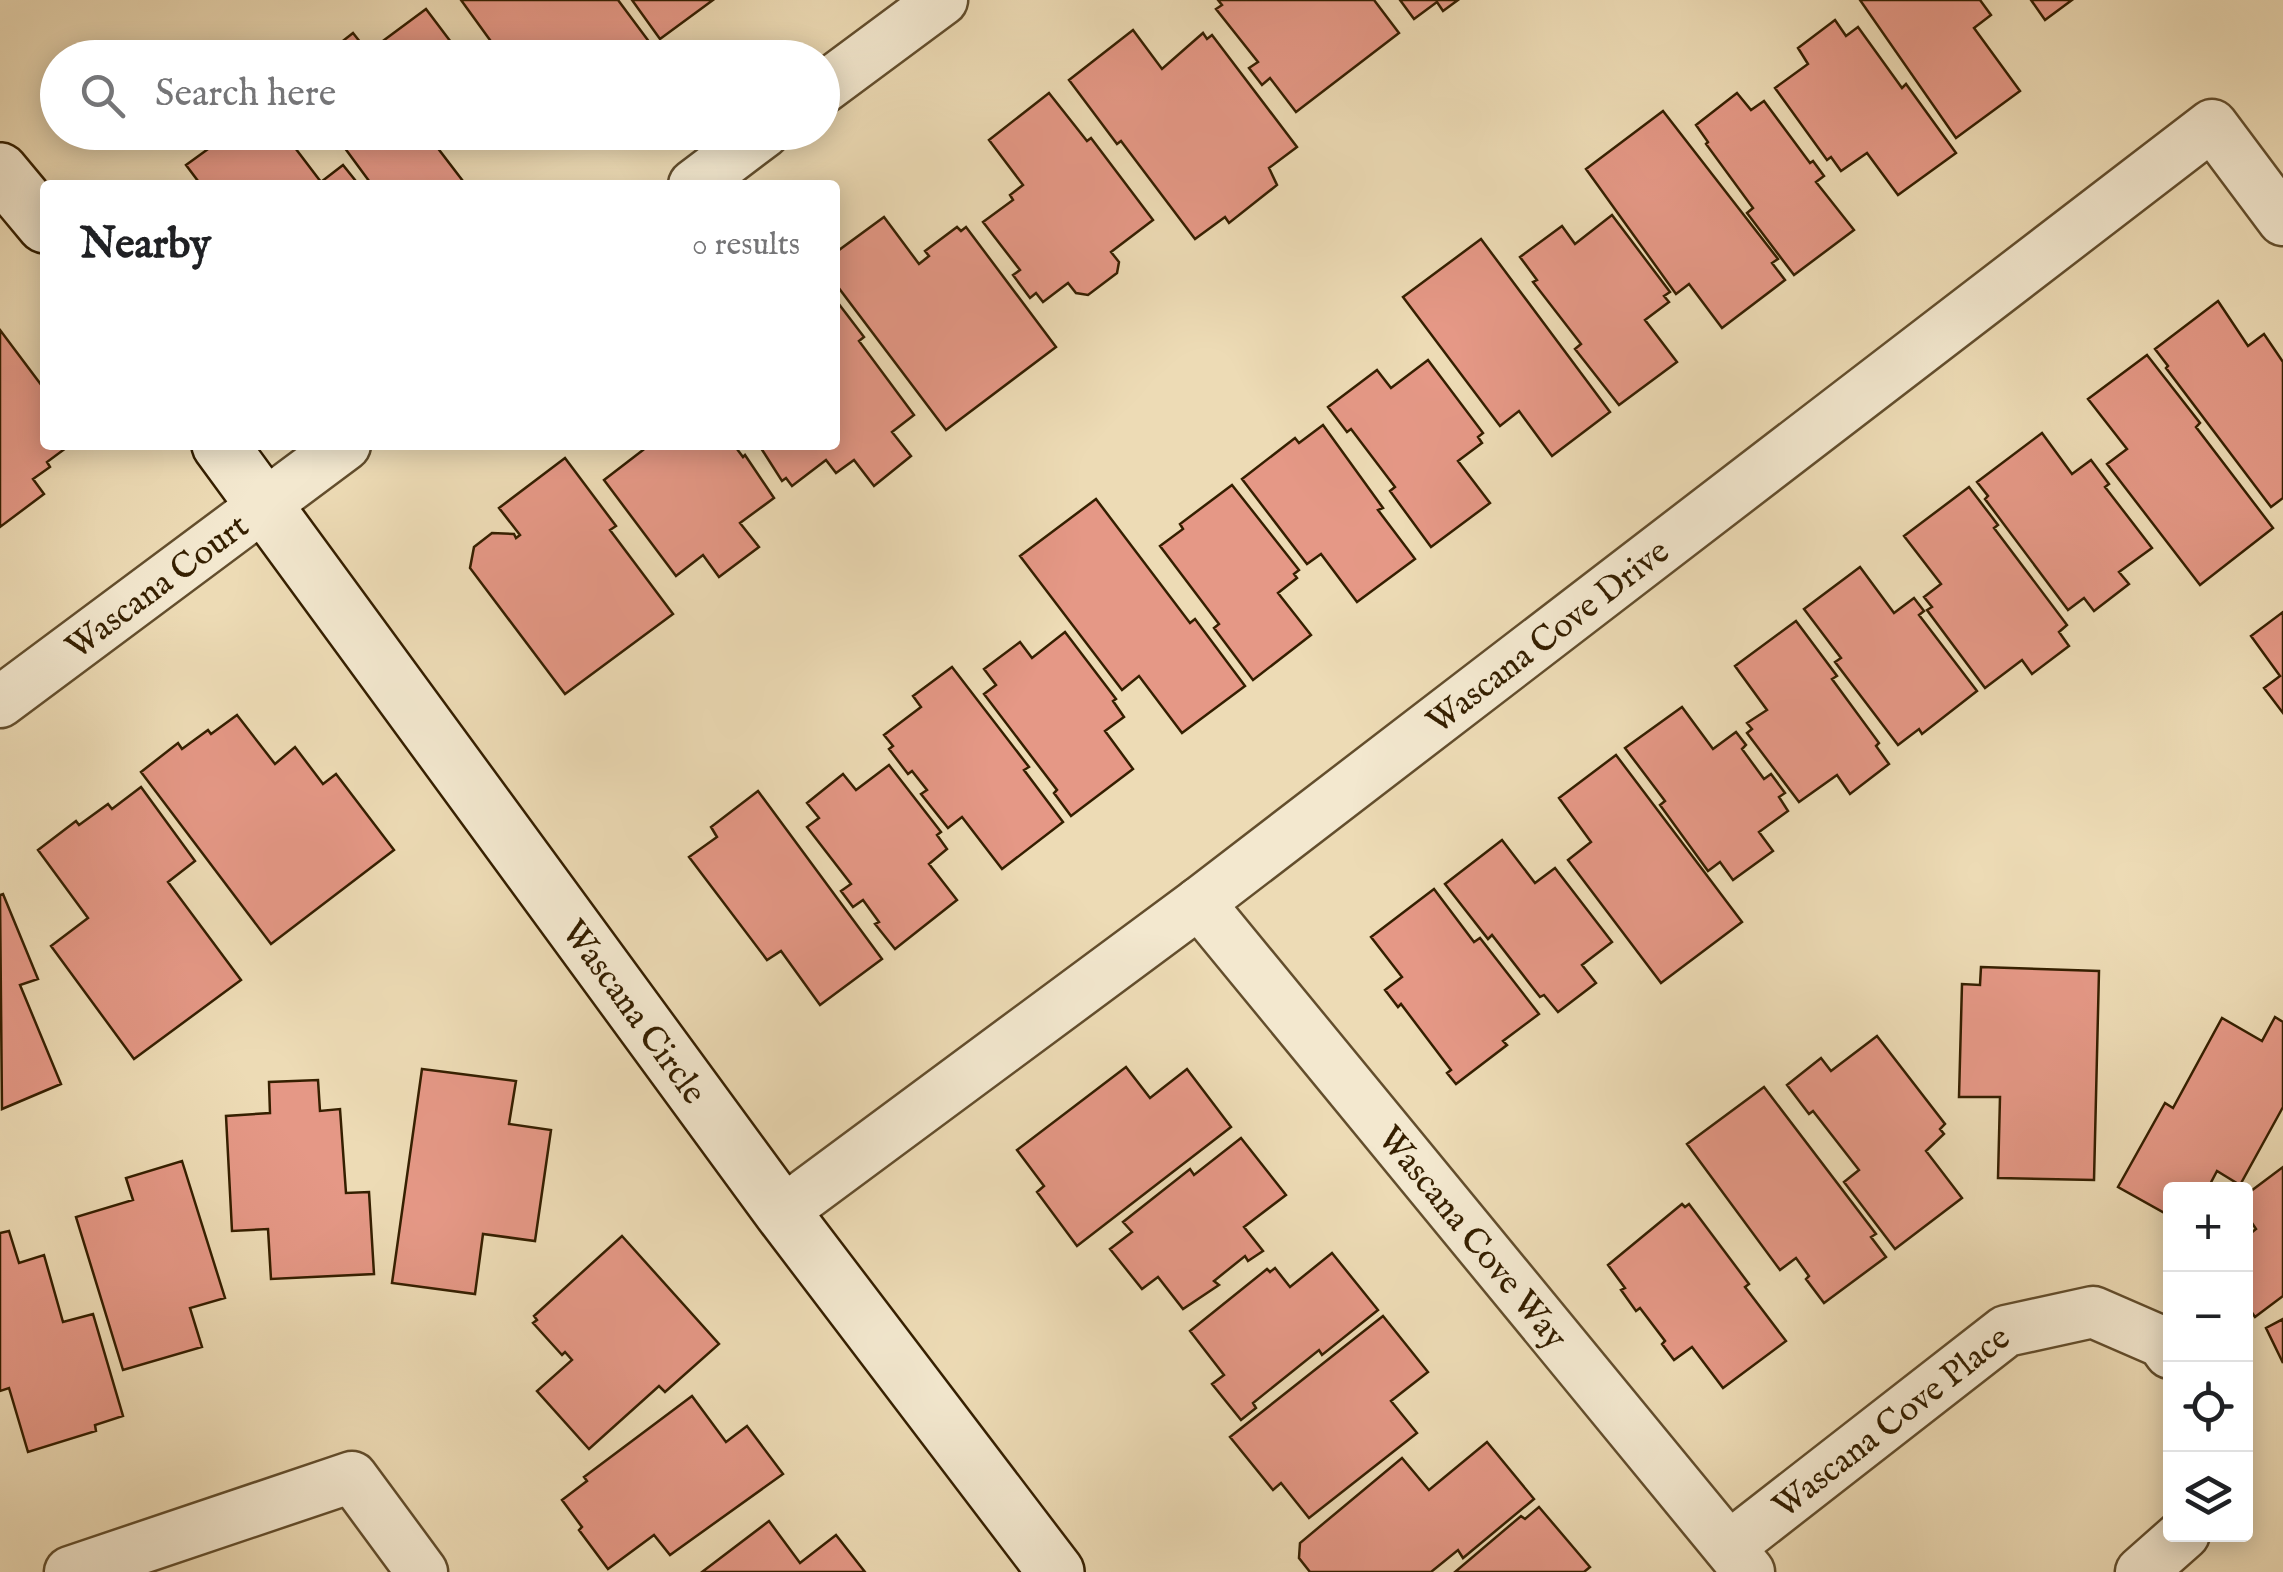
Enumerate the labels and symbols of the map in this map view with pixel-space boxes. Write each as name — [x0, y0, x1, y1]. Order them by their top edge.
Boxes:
street label: Wascana Court — [57, 505, 258, 670]
street label: Wascana Cove Drive — [1418, 530, 1679, 745]
street label: Wascana Circle — [550, 912, 715, 1114]
street label: Wascana Cove Way — [1366, 1117, 1577, 1360]
street label: Wascana Cove Place — [1764, 1316, 2020, 1529]

